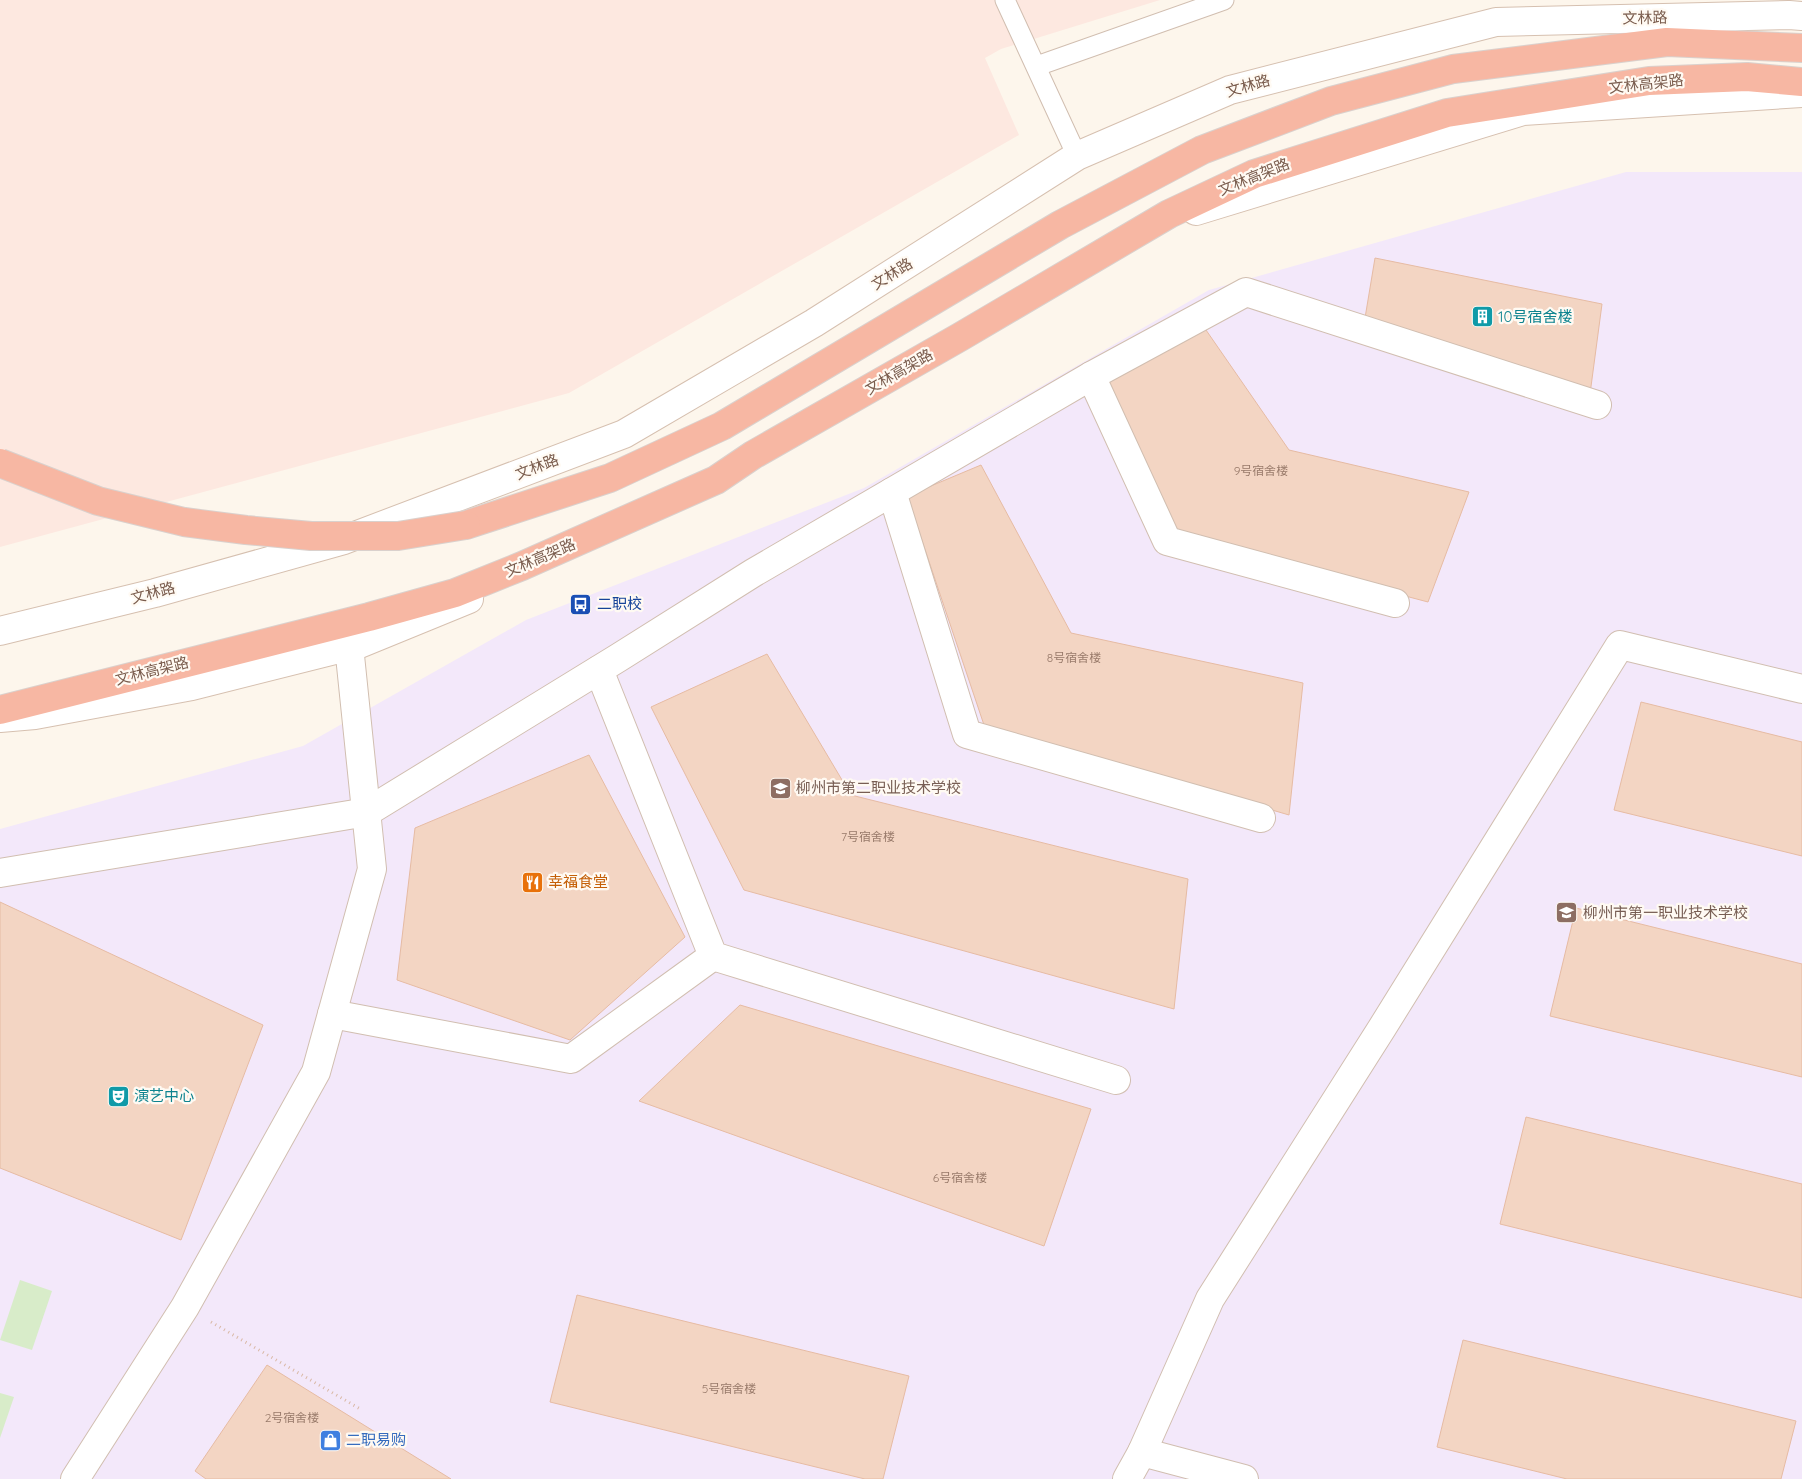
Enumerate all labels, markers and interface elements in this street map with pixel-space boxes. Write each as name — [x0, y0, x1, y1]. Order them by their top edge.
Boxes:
street label: 文林路 — [1622, 8, 1668, 27]
street label: 文林路 — [1224, 70, 1272, 101]
street label: 文林高架路 — [1608, 70, 1684, 97]
street label: 文林高架路 — [1215, 154, 1292, 199]
street label: 文林路 — [868, 254, 916, 294]
building icon: 10号宿舍楼 — [1470, 305, 1494, 329]
place label: 10号宿舍楼 — [1498, 307, 1572, 326]
street label: 文林高架路 — [862, 345, 936, 399]
street label: 文林路 — [512, 450, 561, 483]
house number: 9号宿舍楼 — [1234, 463, 1288, 478]
street label: 文林高架路 — [502, 534, 578, 581]
street label: 文林路 — [129, 578, 177, 608]
bus stop icon: 二职校 — [569, 592, 593, 616]
place label: 二职校 — [597, 594, 642, 613]
house number: 8号宿舍楼 — [1047, 650, 1101, 665]
street label: 文林高架路 — [113, 652, 191, 689]
school or university icon: 柳州市第二职业技术学校 — [768, 776, 792, 800]
place label: 柳州市第二职业技术学校 — [796, 778, 961, 797]
house number: 7号宿舍楼 — [841, 829, 895, 844]
restaurant icon: 幸福食堂 — [520, 870, 544, 894]
place label: 幸福食堂 — [548, 872, 608, 891]
school or university icon: 柳州市第一职业技术学校 — [1555, 901, 1579, 925]
place label: 柳州市第一职业技术学校 — [1583, 903, 1748, 922]
theatre icon: 演艺中心 — [106, 1084, 130, 1108]
place label: 演艺中心 — [134, 1086, 194, 1105]
house number: 6号宿舍楼 — [933, 1170, 987, 1185]
house number: 5号宿舍楼 — [702, 1381, 756, 1396]
house number: 2号宿舍楼 — [265, 1410, 319, 1425]
shop icon: 二职易购 — [318, 1428, 342, 1452]
place label: 二职易购 — [346, 1430, 406, 1449]

